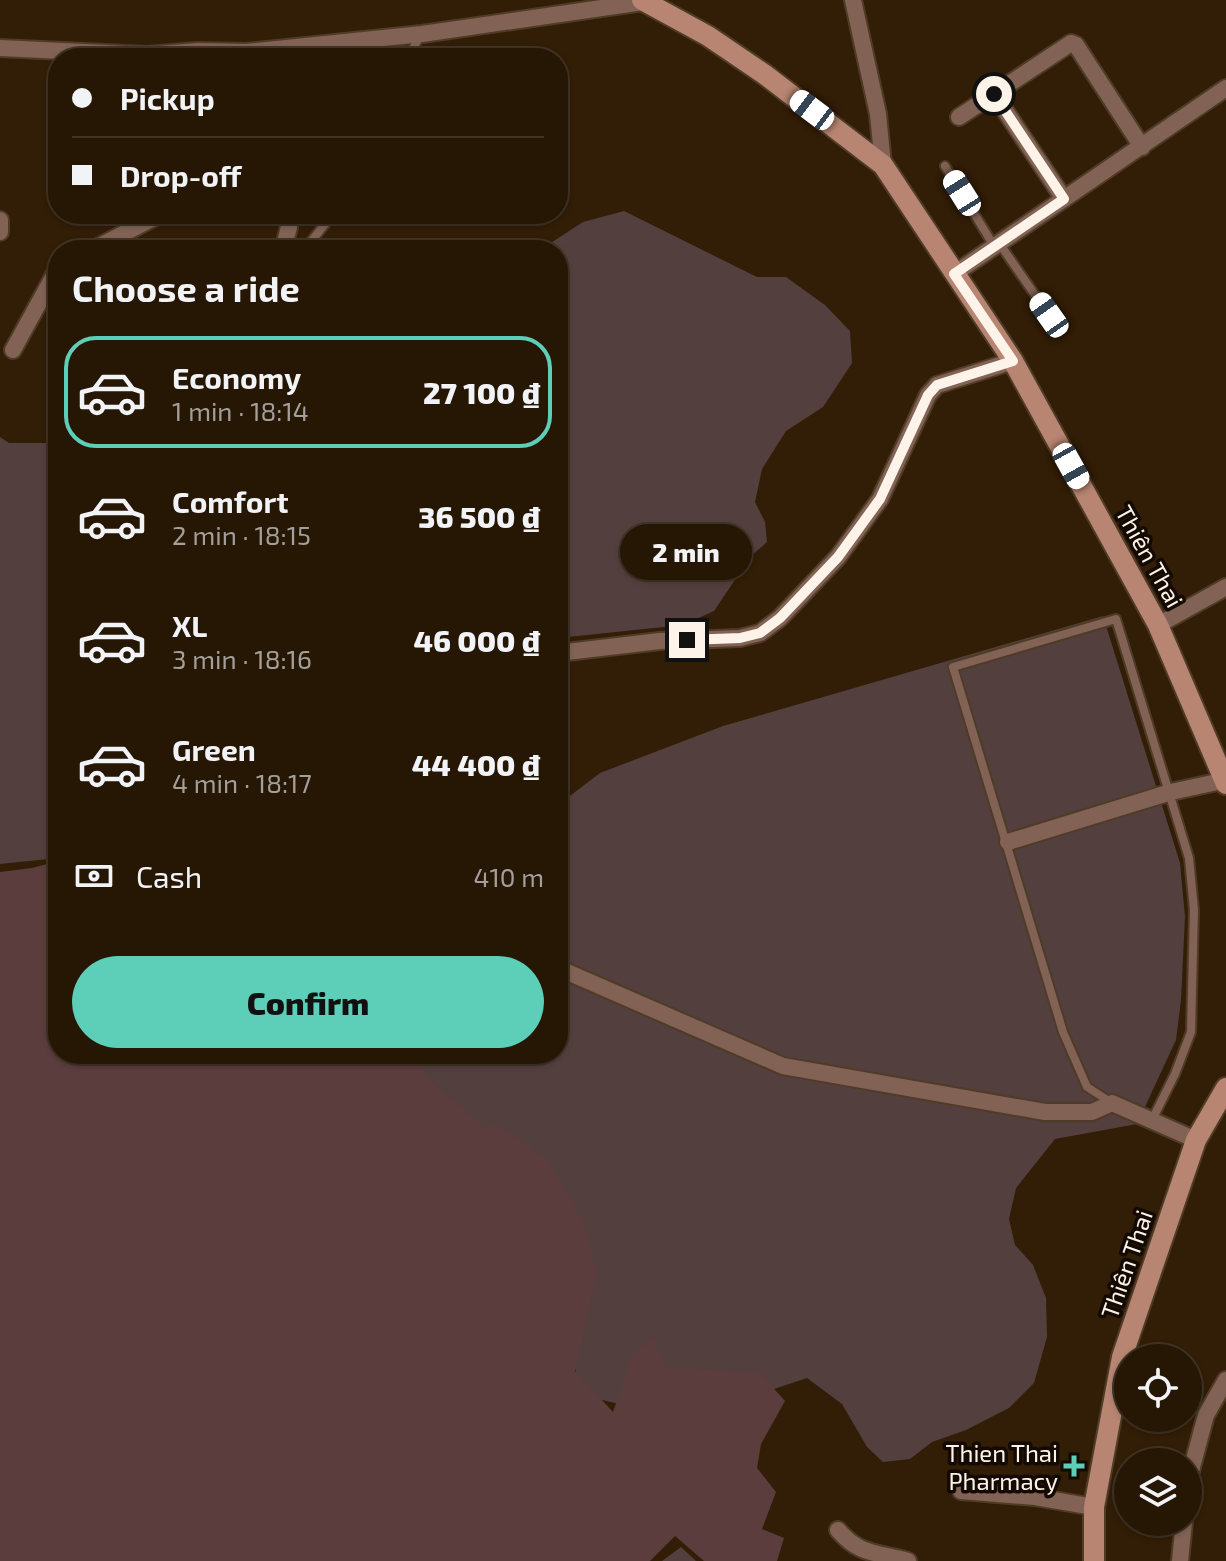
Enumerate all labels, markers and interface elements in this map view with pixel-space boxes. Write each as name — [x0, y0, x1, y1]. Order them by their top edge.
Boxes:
route start — [976, 76, 1012, 112]
text: Pickup — [120, 80, 215, 116]
car — [786, 86, 838, 134]
text: Drop-off — [120, 157, 242, 193]
car — [939, 166, 985, 220]
text: Choose a ride — [72, 266, 300, 309]
car — [1025, 288, 1073, 342]
icon: car — [76, 356, 148, 428]
text: Economy — [172, 359, 301, 395]
text: 27 100 ₫ — [423, 374, 540, 410]
text: 1 min · 18:14 — [172, 395, 309, 426]
car — [1049, 439, 1093, 493]
icon: car — [76, 480, 148, 552]
text: Comfort — [172, 483, 289, 519]
text: 36 500 ₫ — [418, 498, 540, 534]
street label: Thiên Thai — [1110, 500, 1190, 612]
text: 2 min · 18:15 — [172, 519, 311, 550]
callout: 2 min — [621, 524, 753, 580]
text: 2 min — [652, 536, 720, 567]
icon: car — [76, 604, 148, 676]
text: XL — [172, 607, 207, 643]
text: 46 000 ₫ — [413, 622, 540, 658]
route end — [669, 622, 705, 658]
text: 3 min · 18:16 — [172, 643, 312, 674]
icon: car — [76, 728, 148, 800]
text: Green — [172, 731, 256, 767]
text: 44 400 ₫ — [412, 746, 540, 782]
text: 4 min · 18:17 — [172, 767, 312, 798]
icon: cash — [72, 854, 116, 898]
text: Cash — [136, 858, 202, 894]
text: 410 m — [473, 861, 544, 892]
button: Confirm — [72, 956, 544, 1048]
street label: Thiên Thai — [1094, 1206, 1158, 1322]
map controls — [1114, 1344, 1202, 1536]
button: locate — [1114, 1344, 1202, 1432]
place label: Thien Thai Pharmacy — [946, 1438, 1058, 1495]
button: layers — [1114, 1448, 1202, 1536]
marker: Thien Thai Pharmacy — [1065, 1457, 1083, 1475]

